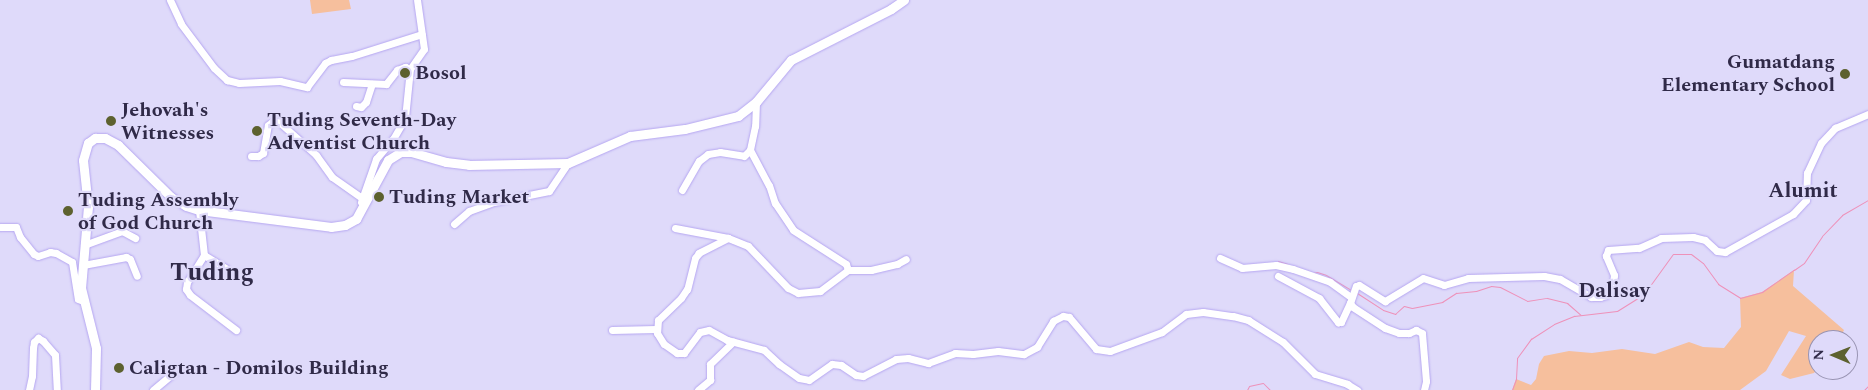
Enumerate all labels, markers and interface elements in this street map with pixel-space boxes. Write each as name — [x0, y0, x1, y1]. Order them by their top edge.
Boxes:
place label: Gumatdang Elementary School — [1661, 50, 1835, 97]
place label: Bosol — [415, 61, 467, 85]
marker: Bosol — [399, 67, 411, 79]
marker: Gumatdang Elementary School — [1839, 68, 1851, 80]
place label: Jehovah's Witnesses — [121, 98, 214, 145]
place label: Tuding Seventh-Day Adventist Church — [267, 108, 456, 155]
marker: Jehovah's Witnesses — [105, 115, 117, 127]
marker: Tuding Seventh-Day Adventist Church — [251, 125, 263, 137]
district label: Alumit — [1768, 178, 1838, 204]
place label: Tuding Market — [389, 185, 529, 209]
place label: Tuding Assembly of God Church — [78, 188, 238, 235]
marker: Tuding Market — [373, 191, 385, 203]
marker: Tuding Assembly of God Church — [62, 205, 74, 217]
district label: Tuding — [170, 258, 254, 288]
district label: Dalisay — [1578, 278, 1650, 304]
north arrow — [1808, 330, 1858, 380]
text: N — [1808, 349, 1829, 361]
place label: Caligtan - Domilos Building — [129, 356, 389, 380]
marker: Caligtan - Domilos Building — [113, 362, 125, 374]

